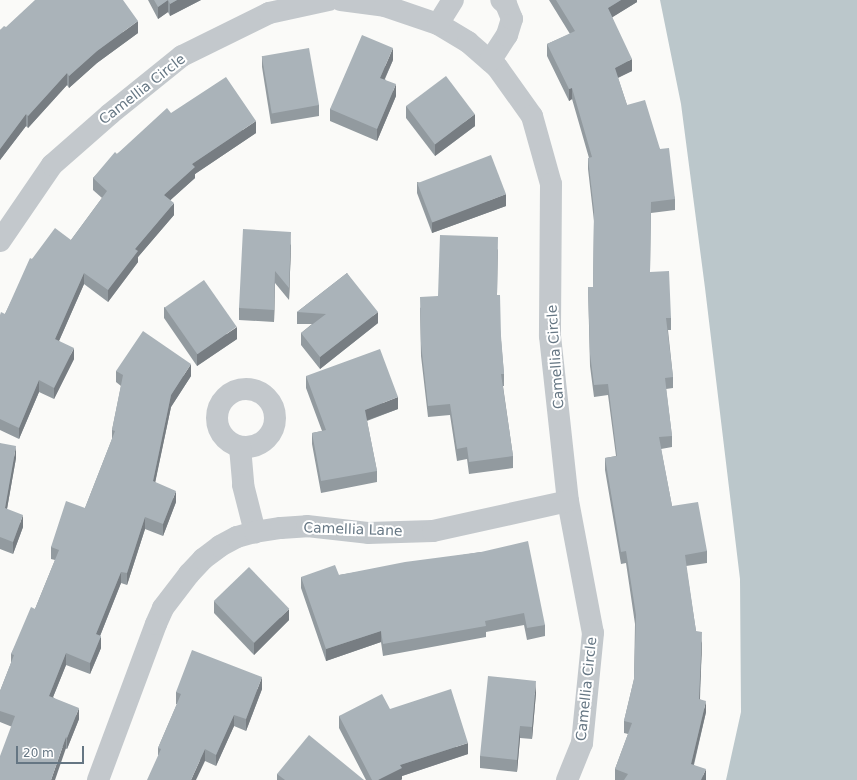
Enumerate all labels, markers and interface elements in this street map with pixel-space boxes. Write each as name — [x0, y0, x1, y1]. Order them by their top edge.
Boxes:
street label: Camellia Circle — [96, 50, 188, 128]
street label: Camellia Circle — [543, 304, 567, 410]
street label: Camellia Lane — [303, 519, 403, 539]
street label: Camellia Circle — [572, 636, 600, 742]
scale bar — [18, 738, 86, 764]
text: 20 m — [23, 746, 54, 760]

